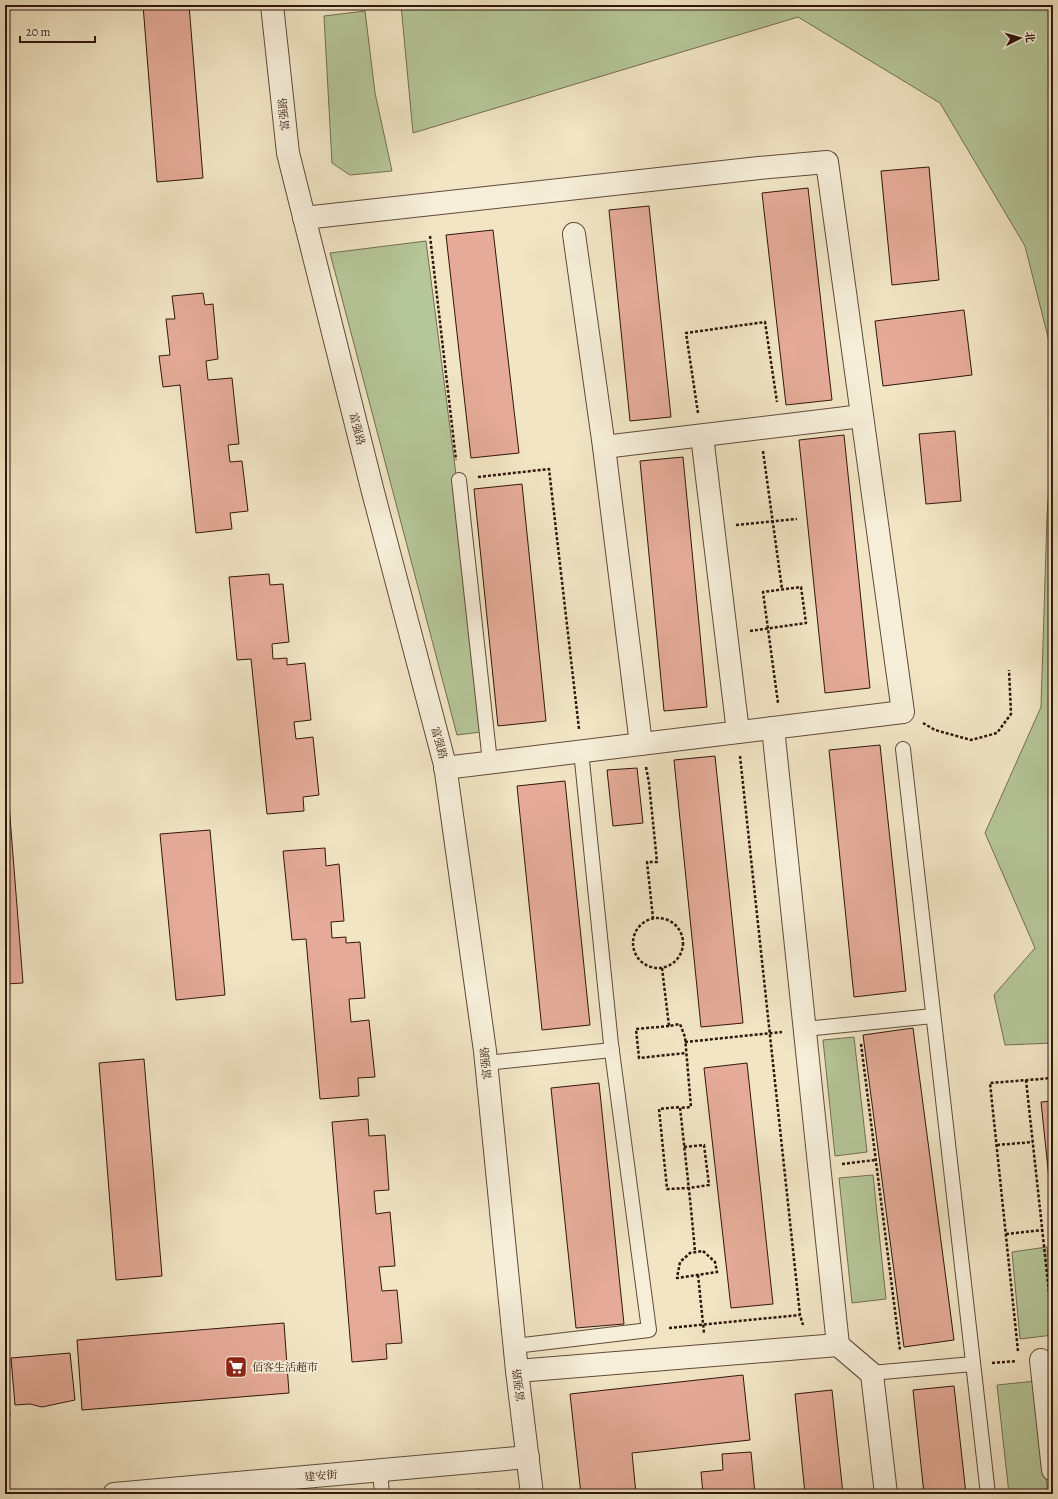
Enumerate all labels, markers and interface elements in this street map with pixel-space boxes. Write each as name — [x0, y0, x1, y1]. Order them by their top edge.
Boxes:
scale bar — [20, 18, 95, 44]
north arrow — [1000, 18, 1040, 58]
text: 20 m — [26, 24, 50, 40]
text: 北 — [1021, 31, 1037, 43]
street label: 富强路 — [275, 97, 293, 131]
street label: 富强路 — [346, 411, 368, 447]
street label: 富强路 — [427, 725, 451, 761]
street label: 富强路 — [477, 1046, 495, 1080]
supermarket icon: 佰客生活超市 — [223, 1354, 249, 1380]
place label: 佰客生活超市 — [252, 1360, 318, 1375]
street label: 富强路 — [510, 1368, 528, 1402]
street label: 建安街 — [304, 1467, 338, 1485]

